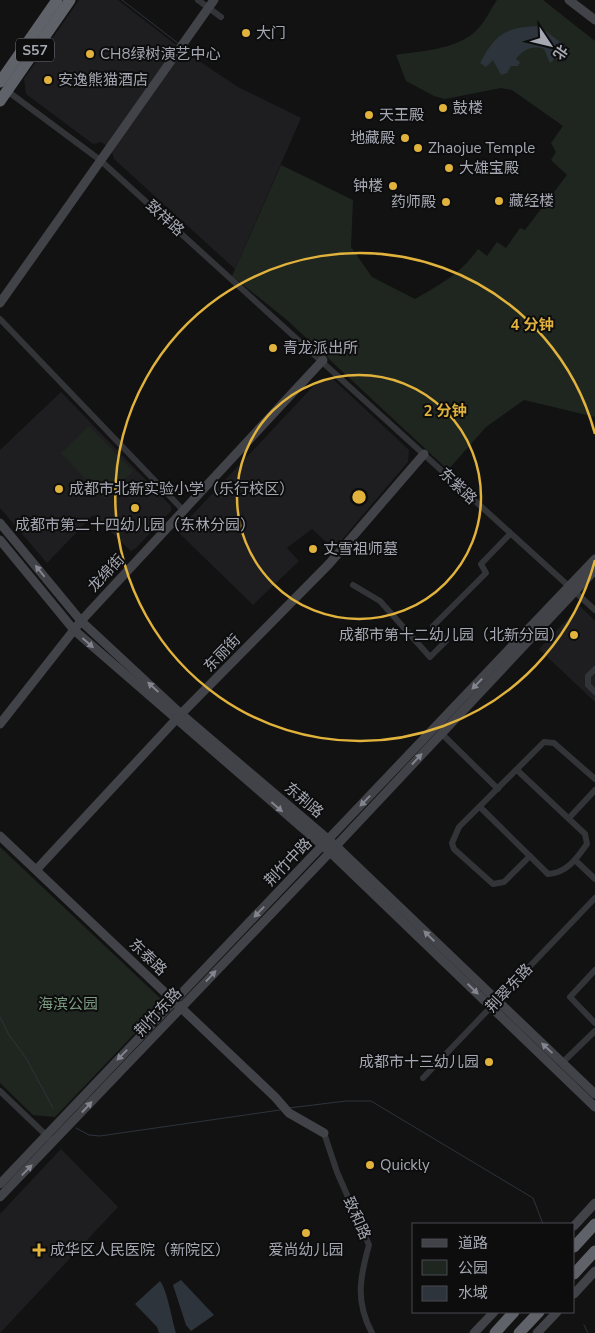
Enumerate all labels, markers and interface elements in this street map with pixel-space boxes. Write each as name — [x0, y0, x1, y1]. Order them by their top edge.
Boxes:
north arrow — [525, 20, 575, 70]
place label: 大门 — [256, 23, 286, 43]
marker: 大门 — [240, 27, 252, 39]
road number: S57 — [16, 38, 54, 62]
text: 北 — [548, 41, 572, 63]
place label: CH8绿树演艺中心 — [100, 44, 221, 64]
marker: CH8绿树演艺中心 — [84, 48, 96, 60]
place label: 安逸熊猫酒店 — [58, 70, 148, 90]
marker: 安逸熊猫酒店 — [42, 74, 54, 86]
place label: 鼓楼 — [453, 98, 483, 118]
marker: 鼓楼 — [437, 102, 449, 114]
place label: 天王殿 — [379, 105, 424, 125]
marker: 天王殿 — [363, 109, 375, 121]
place label: 地藏殿 — [350, 128, 395, 148]
marker: 地藏殿 — [399, 132, 411, 144]
place label: Zhaojue Temple — [428, 138, 535, 158]
marker: Zhaojue Temple — [412, 142, 424, 154]
place label: 大雄宝殿 — [459, 158, 519, 178]
marker: 大雄宝殿 — [443, 162, 455, 174]
place label: 钟楼 — [353, 176, 383, 196]
marker: 钟楼 — [387, 180, 399, 192]
place label: 藏经楼 — [509, 191, 554, 211]
place label: 药师殿 — [391, 192, 436, 212]
marker: 藏经楼 — [493, 195, 505, 207]
street label: 致祥路 — [142, 196, 188, 240]
marker: 药师殿 — [440, 196, 452, 208]
text: 4 分钟 — [510, 315, 554, 335]
place label: 青龙派出所 — [283, 338, 358, 358]
marker: 青龙派出所 — [267, 342, 279, 354]
text: 2 分钟 — [423, 401, 467, 421]
street label: 东紫路 — [435, 463, 481, 509]
place label: 成都市北新实验小学（乐行校区） — [69, 479, 294, 499]
marker: 成都市北新实验小学（乐行校区） — [53, 483, 65, 495]
centre of rings — [350, 488, 368, 506]
marker: 成都市第二十四幼儿园（东林分园） — [129, 502, 141, 514]
place label: 成都市第二十四幼儿园（东林分园） — [15, 515, 255, 535]
place label: 丈雪祖师墓 — [323, 539, 398, 559]
marker: 丈雪祖师墓 — [307, 543, 319, 555]
street label: 龙绵街 — [83, 550, 129, 596]
one-way arrow — [34, 564, 45, 577]
place label: 成都市第十二幼儿园（北新分园） — [339, 625, 564, 645]
marker: 成都市第十二幼儿园（北新分园） — [568, 629, 580, 641]
street label: 东丽街 — [199, 630, 245, 676]
one-way arrow — [82, 637, 94, 649]
one-way arrow — [471, 677, 483, 689]
one-way arrow — [147, 681, 159, 693]
one-way arrow — [411, 753, 423, 765]
street label: 东荆路 — [280, 778, 328, 822]
one-way arrow — [359, 795, 371, 807]
one-way arrow — [271, 801, 284, 812]
street label: 荆竹中路 — [260, 833, 316, 891]
one-way arrow — [253, 906, 265, 918]
one-way arrow — [424, 930, 436, 942]
street label: 东泰路 — [125, 934, 171, 980]
street label: 荆翠东路 — [481, 959, 537, 1017]
one-way arrow — [205, 970, 217, 982]
street label: 荆竹东路 — [130, 983, 186, 1041]
one-way arrow — [467, 983, 479, 995]
park label: 海滨公园 — [38, 994, 98, 1014]
one-way arrow — [541, 1042, 553, 1054]
one-way arrow — [116, 1049, 128, 1061]
place label: 成都市十三幼儿园 — [359, 1052, 479, 1072]
marker: 成都市十三幼儿园 — [483, 1056, 495, 1068]
one-way arrow — [81, 1101, 93, 1113]
place label: Quickly — [380, 1155, 430, 1175]
marker: Quickly — [364, 1159, 376, 1171]
one-way arrow — [21, 1164, 33, 1176]
street label: 致和路 — [339, 1193, 375, 1243]
legend — [412, 1223, 575, 1313]
marker: 爱尚幼儿园 — [300, 1227, 312, 1239]
text: 道路 — [458, 1233, 488, 1253]
place label: 成华区人民医院（新院区） — [50, 1240, 230, 1260]
place label: 爱尚幼儿园 — [268, 1240, 344, 1260]
marker: 成华区人民医院（新院区） — [32, 1243, 46, 1257]
text: 公园 — [458, 1258, 488, 1278]
text: 水域 — [458, 1283, 488, 1303]

